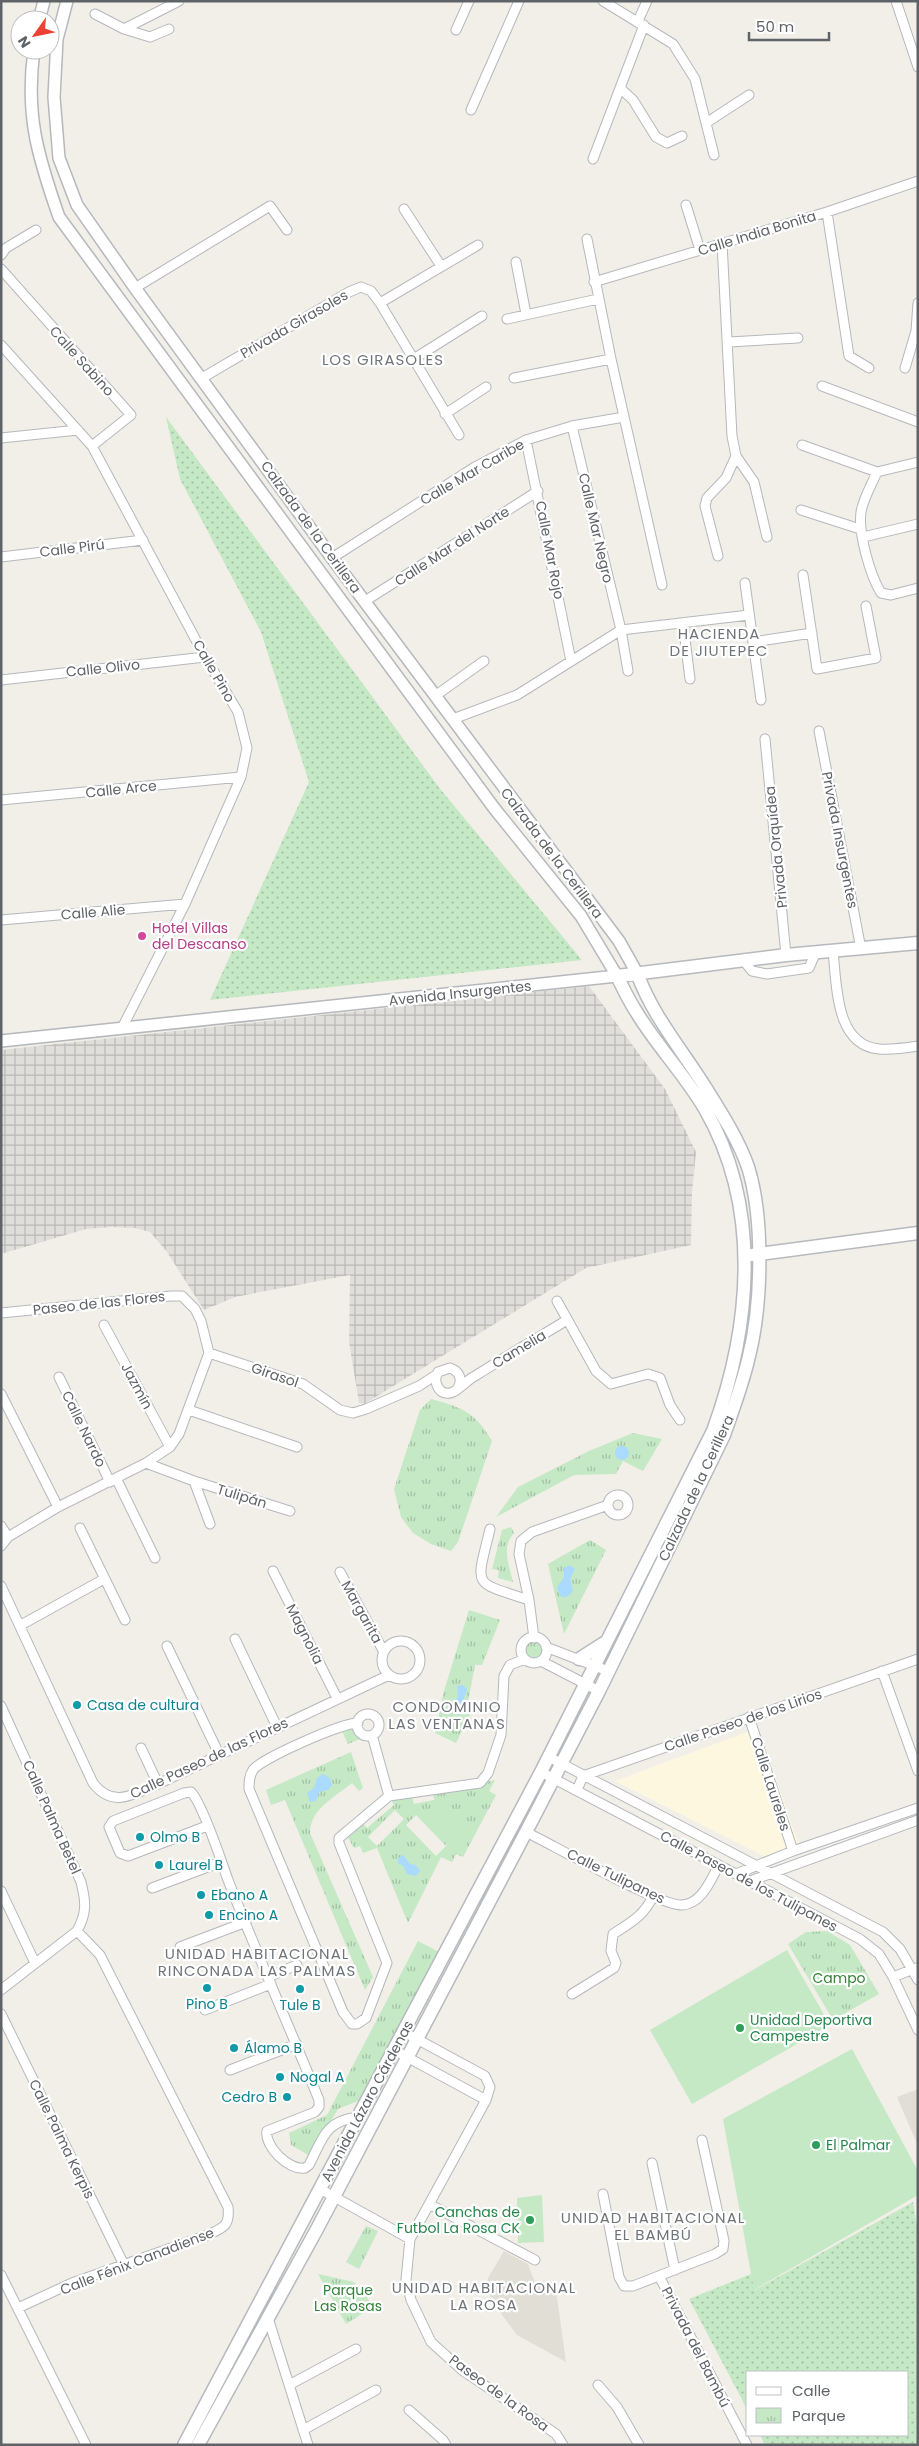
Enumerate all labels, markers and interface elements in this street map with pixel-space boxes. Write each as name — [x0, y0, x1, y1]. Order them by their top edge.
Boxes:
north arrow — [10, 10, 60, 60]
scale bar — [749, 10, 829, 42]
text: 50 m — [756, 16, 794, 37]
text: N — [13, 32, 35, 52]
street label: Calle India Bonita — [695, 206, 819, 260]
street label: Privada Girasoles — [236, 285, 352, 363]
street label: Calle Sabino — [45, 322, 119, 400]
district label: LOS GIRASOLES — [322, 349, 444, 370]
street label: Calle Mar Caribe — [416, 434, 528, 510]
street label: Calzada de la Cerillera — [256, 457, 366, 597]
street label: Calle Mar Negro — [574, 471, 618, 585]
street label: Calle Mar Rojo — [531, 499, 569, 601]
street label: Calle Mar del Norte — [391, 501, 514, 591]
street label: Calle Pirú — [38, 534, 106, 562]
district label: HACIENDA DE JIUTEPEC — [670, 623, 768, 661]
street label: Calle Pino — [188, 636, 240, 706]
street label: Calle Olivo — [65, 654, 141, 682]
street label: Privada Insurgentes — [817, 770, 863, 910]
street label: Calle Arce — [84, 775, 158, 803]
street label: Calzada de la Cerillera — [496, 783, 608, 923]
street label: Privada Orquídea — [760, 785, 792, 909]
street label: Calle Alie — [60, 899, 126, 925]
place label: Hotel Villas del Descanso — [152, 918, 246, 954]
marker: Hotel Villas del Descanso — [136, 930, 148, 942]
street label: Avenida Insurgentes — [388, 976, 532, 1010]
street label: Paseo de las Flores — [32, 1286, 166, 1320]
street label: Camelia — [488, 1325, 550, 1373]
street label: Girasol — [249, 1358, 301, 1392]
street label: Jazmín — [116, 1359, 158, 1413]
street label: Calle Nardo — [57, 1388, 111, 1471]
street label: Calzada de la Cerillera — [653, 1412, 739, 1564]
street label: Tulipán — [215, 1479, 269, 1513]
street label: Margarita — [337, 1577, 387, 1647]
street label: Magnolia — [281, 1600, 329, 1668]
street label: Calle Paseo de los Lirios — [661, 1684, 825, 1756]
place label: Casa de cultura — [87, 1695, 199, 1715]
district label: CONDOMINIO LAS VENTANAS — [388, 1696, 506, 1734]
marker: Casa de cultura — [71, 1699, 83, 1711]
street label: Calle Paseo de las Flores — [127, 1713, 291, 1803]
street label: Calle Laureles — [746, 1735, 796, 1833]
street label: Calle Palma Betel — [18, 1757, 86, 1877]
street label: Calle Paseo de los Tulipanes — [657, 1826, 841, 1936]
place label: Olmo B — [150, 1827, 200, 1847]
marker: Olmo B — [134, 1831, 146, 1843]
street label: Calle Tulipanes — [564, 1844, 668, 1908]
place label: Laurel B — [169, 1855, 223, 1875]
marker: Laurel B — [153, 1859, 165, 1871]
place label: Ebano A — [211, 1885, 268, 1905]
marker: Ebano A — [195, 1889, 207, 1901]
place label: Encino A — [219, 1905, 278, 1925]
marker: Encino A — [203, 1909, 215, 1921]
district label: UNIDAD HABITACIONAL RINCONADA LAS PALMAS — [158, 1943, 356, 1981]
park label: Campo — [812, 1968, 866, 1988]
marker: Pino B — [201, 1982, 213, 1994]
marker: Tule B — [294, 1983, 306, 1995]
place label: Pino B — [186, 1994, 228, 2014]
place label: Tule B — [280, 1995, 320, 2015]
place label: Unidad Deportiva Campestre — [750, 2010, 872, 2046]
street label: Avenida Lázaro Cárdenas — [316, 2017, 418, 2185]
marker: Unidad Deportiva Campestre — [734, 2022, 746, 2034]
place label: Álamo B — [244, 2038, 302, 2058]
marker: Álamo B — [228, 2042, 240, 2054]
place label: Nogal A — [290, 2067, 344, 2087]
marker: Nogal A — [274, 2071, 286, 2083]
street label: Calle Palma Kerpis — [24, 2076, 100, 2202]
place label: Cedro B — [222, 2087, 277, 2107]
marker: Cedro B — [281, 2091, 293, 2103]
place label: El Palmar — [826, 2135, 890, 2155]
marker: El Palmar — [810, 2139, 822, 2151]
place label: Canchas de Futbol La Rosa CK — [397, 2202, 521, 2238]
district label: UNIDAD HABITACIONAL EL BAMBÚ — [561, 2207, 745, 2245]
marker: Canchas de Futbol La Rosa CK — [524, 2214, 536, 2226]
street label: Calle Fénix Canadiense — [57, 2222, 217, 2300]
district label: UNIDAD HABITACIONAL LA ROSA — [392, 2277, 576, 2315]
park label: Parque Las Rosas — [314, 2280, 382, 2316]
street label: Privada del Bambú — [657, 2283, 735, 2411]
street label: Paseo de la Rosa — [445, 2350, 553, 2436]
legend — [746, 2371, 909, 2436]
text: Calle — [792, 2380, 830, 2401]
text: Parque — [792, 2405, 845, 2426]

